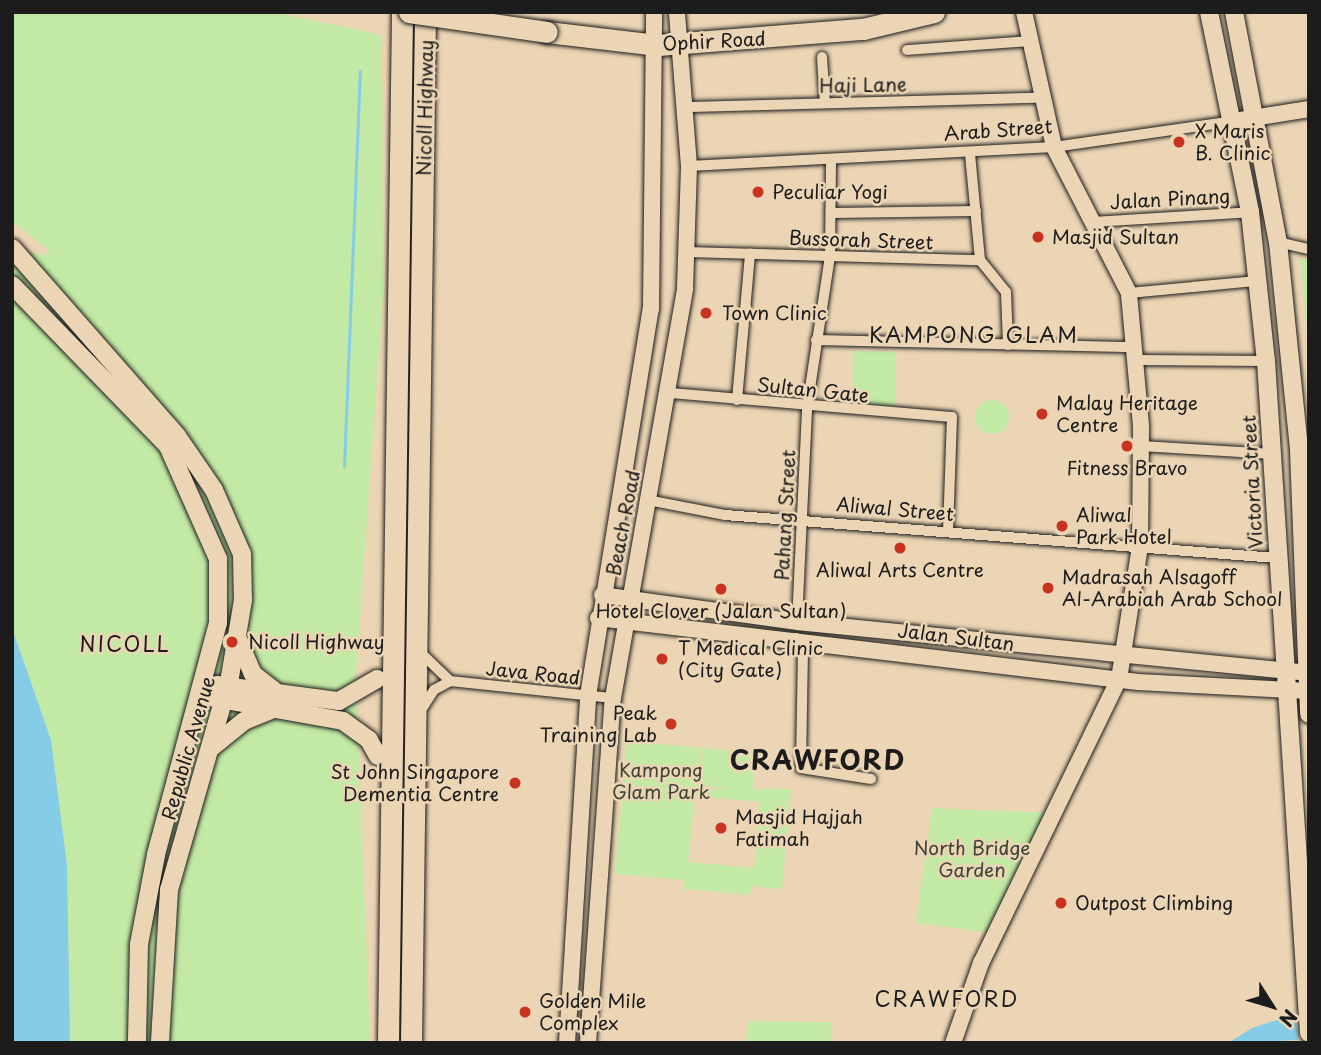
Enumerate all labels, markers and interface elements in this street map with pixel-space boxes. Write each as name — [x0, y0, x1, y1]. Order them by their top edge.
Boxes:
street label: Ophir Road — [662, 27, 766, 55]
street label: Nicoll Highway — [412, 39, 438, 177]
street label: Haji Lane — [819, 73, 907, 97]
street label: Arab Street — [942, 115, 1054, 145]
place label: X Maris B. Clinic — [1195, 120, 1270, 164]
marker: X Maris B. Clinic — [1169, 132, 1189, 152]
place label: Peculiar Yogi — [772, 181, 887, 203]
marker: Peculiar Yogi — [750, 184, 766, 200]
street label: Jalan Pinang — [1109, 184, 1231, 214]
street label: Bussorah Street — [788, 226, 934, 254]
place label: Masjid Sultan — [1052, 226, 1179, 248]
marker: Masjid Sultan — [1030, 229, 1046, 245]
place label: Town Clinic — [722, 302, 825, 324]
marker: Town Clinic — [696, 303, 716, 323]
district label: KAMPONG GLAM — [871, 321, 1077, 347]
street label: Sultan Gate — [757, 373, 869, 407]
place label: Malay Heritage Centre — [1056, 392, 1199, 436]
marker: Malay Heritage Centre — [1034, 406, 1050, 422]
street label: Victoria Street — [1237, 414, 1267, 550]
marker: Fitness Bravo — [1119, 438, 1135, 454]
street label: Pahang Street — [770, 449, 800, 581]
place label: Fitness Bravo — [1066, 457, 1188, 479]
street label: Beach Road — [602, 468, 644, 578]
street label: Aliwal Street — [835, 492, 955, 526]
place label: Aliwal Park Hotel — [1076, 504, 1173, 548]
marker: Aliwal Park Hotel — [1054, 518, 1070, 534]
marker: Aliwal Arts Centre — [892, 540, 908, 556]
place label: Aliwal Arts Centre — [815, 559, 985, 581]
place label: Madrasah Alsagoff Al-Arabiah Arab School — [1062, 566, 1284, 610]
marker: Madrasah Alsagoff Al-Arabiah Arab School — [1040, 580, 1056, 596]
marker: Hotel Clover (Jalan Sultan) — [713, 581, 729, 597]
place label: Hotel Clover (Jalan Sultan) — [595, 600, 847, 622]
street label: Jalan Sultan — [896, 619, 1016, 655]
district label: NICOLL — [80, 630, 170, 656]
place label: Nicoll Highway — [248, 631, 385, 653]
marker: Nicoll Highway — [222, 632, 242, 652]
place label: T Medical Clinic (City Gate) — [678, 637, 826, 681]
marker: T Medical Clinic (City Gate) — [652, 649, 672, 669]
street label: Java Road — [484, 657, 582, 689]
street label: Republic Avenue — [157, 674, 219, 822]
place label: Peak Training Lab — [540, 702, 657, 746]
marker: Peak Training Lab — [663, 716, 679, 732]
district label: CRAWFORD — [731, 744, 905, 776]
park label: Kampong Glam Park — [612, 759, 710, 803]
place label: St John Singapore Dementia Centre — [330, 761, 499, 805]
marker: St John Singapore Dementia Centre — [505, 773, 525, 793]
place label: Masjid Hajjah Fatimah — [735, 806, 863, 850]
marker: Masjid Hajjah Fatimah — [713, 820, 729, 836]
park label: North Bridge Garden — [913, 837, 1031, 881]
place label: Outpost Climbing — [1075, 892, 1233, 914]
marker: Outpost Climbing — [1053, 895, 1069, 911]
north arrow — [1237, 971, 1307, 1041]
district label: CRAWFORD — [876, 985, 1018, 1011]
place label: Golden Mile Complex — [539, 990, 647, 1034]
marker: Golden Mile Complex — [517, 1004, 533, 1020]
text: N — [1273, 1004, 1304, 1033]

